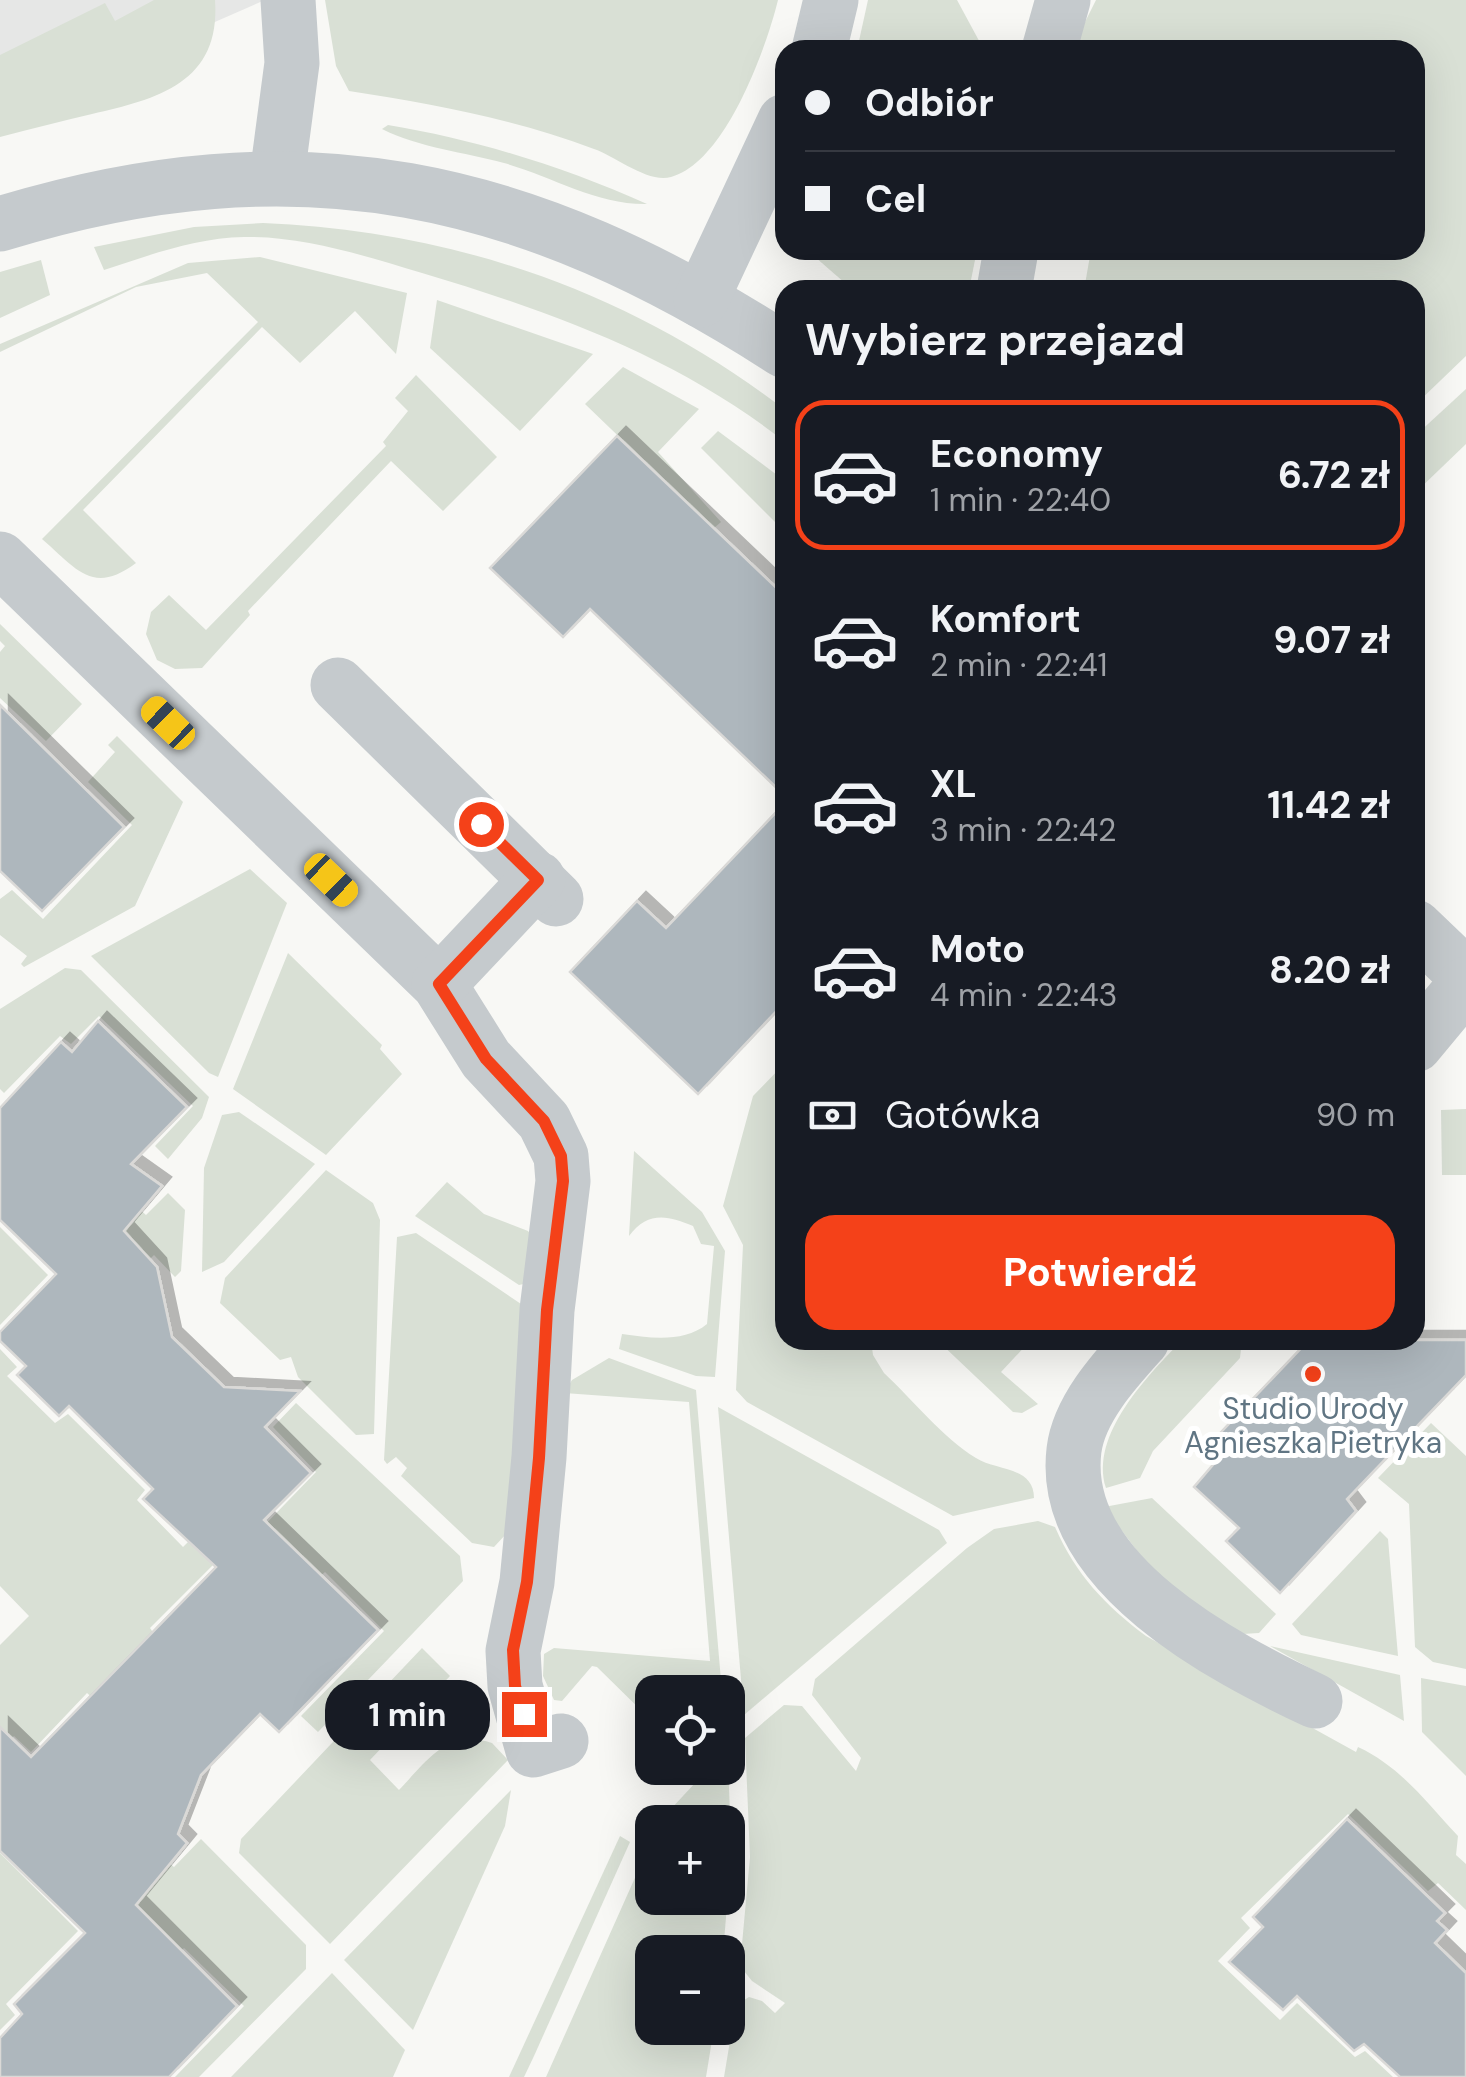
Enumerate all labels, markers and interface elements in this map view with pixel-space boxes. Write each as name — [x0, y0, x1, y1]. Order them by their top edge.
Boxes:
text: Odbiór — [865, 78, 994, 128]
text: Cel — [865, 174, 926, 224]
text: Wybierz przejazd — [805, 310, 1185, 369]
text: Economy — [930, 429, 1103, 479]
icon: car — [810, 430, 900, 520]
text: 6.72 zł — [1278, 450, 1390, 500]
text: 1 min · 22:40 — [930, 479, 1111, 521]
text: Komfort — [930, 594, 1081, 644]
icon: car — [810, 595, 900, 685]
text: 9.07 zł — [1273, 615, 1390, 665]
text: 2 min · 22:41 — [930, 644, 1108, 686]
car — [136, 691, 200, 755]
text: XL — [930, 759, 977, 809]
icon: car — [810, 760, 900, 850]
text: 11.42 zł — [1267, 780, 1390, 830]
route start — [459, 802, 504, 847]
text: 3 min · 22:42 — [930, 809, 1117, 851]
car — [299, 848, 363, 912]
text: Moto — [930, 924, 1025, 974]
icon: car — [810, 925, 900, 1015]
text: 8.20 zł — [1269, 945, 1390, 995]
text: 4 min · 22:43 — [930, 974, 1118, 1016]
icon: cash — [805, 1088, 860, 1143]
text: Gotówka — [885, 1090, 1040, 1140]
text: 90 m — [1316, 1094, 1395, 1136]
button: Potwierdź — [805, 1215, 1395, 1330]
marker: Studio Urody Agnieszka Pietryka — [1302, 1363, 1324, 1385]
place label: Studio Urody Agnieszka Pietryka — [1184, 1389, 1442, 1462]
map controls — [635, 1675, 745, 2045]
button: locate — [635, 1675, 745, 1785]
callout: 1 min — [324, 1679, 489, 1749]
route end — [502, 1692, 547, 1737]
text: 1 min — [369, 1694, 446, 1736]
button: + — [635, 1805, 745, 1915]
button: − — [635, 1935, 745, 2045]

